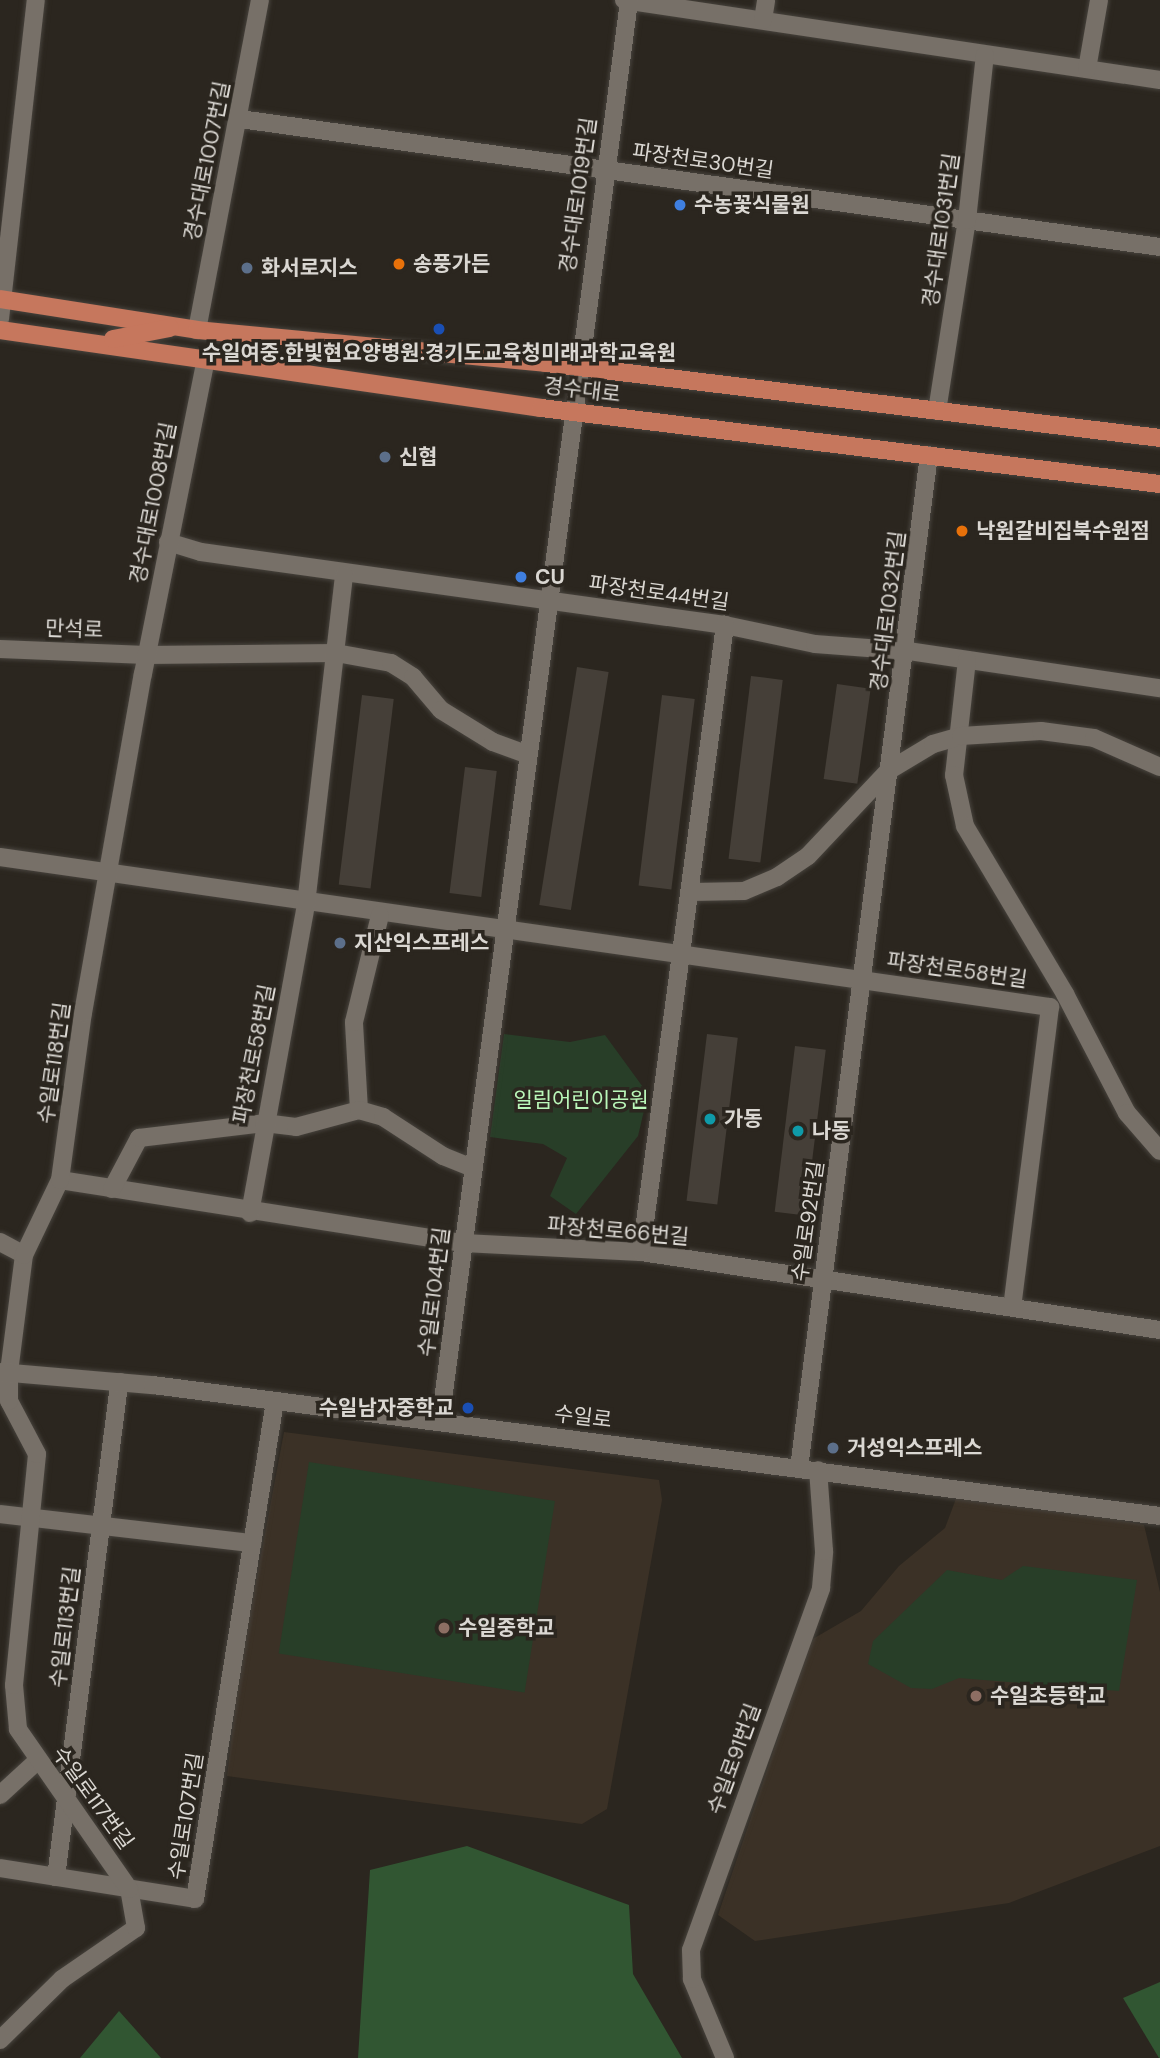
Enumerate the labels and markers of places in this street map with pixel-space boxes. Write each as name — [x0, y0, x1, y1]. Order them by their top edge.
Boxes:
place label: 수농꽃식물원 — [694, 192, 810, 218]
marker: 수농꽃식물원 — [672, 197, 688, 213]
place label: 송풍가든 — [413, 251, 490, 277]
place label: 화서로지스 — [261, 255, 358, 281]
marker: 송풍가든 — [391, 256, 407, 272]
marker: 화서로지스 — [239, 260, 255, 276]
marker: 수일여중.한빛현요양병원.경기도교육청미래과학교육원 — [431, 321, 447, 337]
place label: 수일여중.한빛현요양병원.경기도교육청미래과학교육원 — [202, 340, 676, 366]
place label: 신협 — [399, 444, 438, 470]
marker: 신협 — [377, 449, 393, 465]
place label: 낙원갈비집북수원점 — [976, 518, 1150, 544]
marker: 낙원갈비집북수원점 — [954, 523, 970, 539]
place label: CU — [535, 564, 565, 590]
marker: CU — [513, 569, 529, 585]
place label: 지산익스프레스 — [354, 930, 489, 956]
marker: 지산익스프레스 — [332, 935, 348, 951]
place label: 가동 — [724, 1106, 763, 1132]
marker: 가동 — [702, 1111, 718, 1127]
place label: 나동 — [812, 1118, 851, 1144]
marker: 나동 — [790, 1123, 806, 1139]
place label: 수일남자중학교 — [319, 1395, 454, 1421]
marker: 수일남자중학교 — [460, 1400, 476, 1416]
place label: 거성익스프레스 — [847, 1435, 982, 1461]
marker: 거성익스프레스 — [825, 1440, 841, 1456]
place label: 수일중학교 — [458, 1615, 555, 1641]
marker: 수일중학교 — [436, 1620, 452, 1636]
place label: 수일초등학교 — [990, 1683, 1106, 1709]
marker: 수일초등학교 — [968, 1688, 984, 1704]

